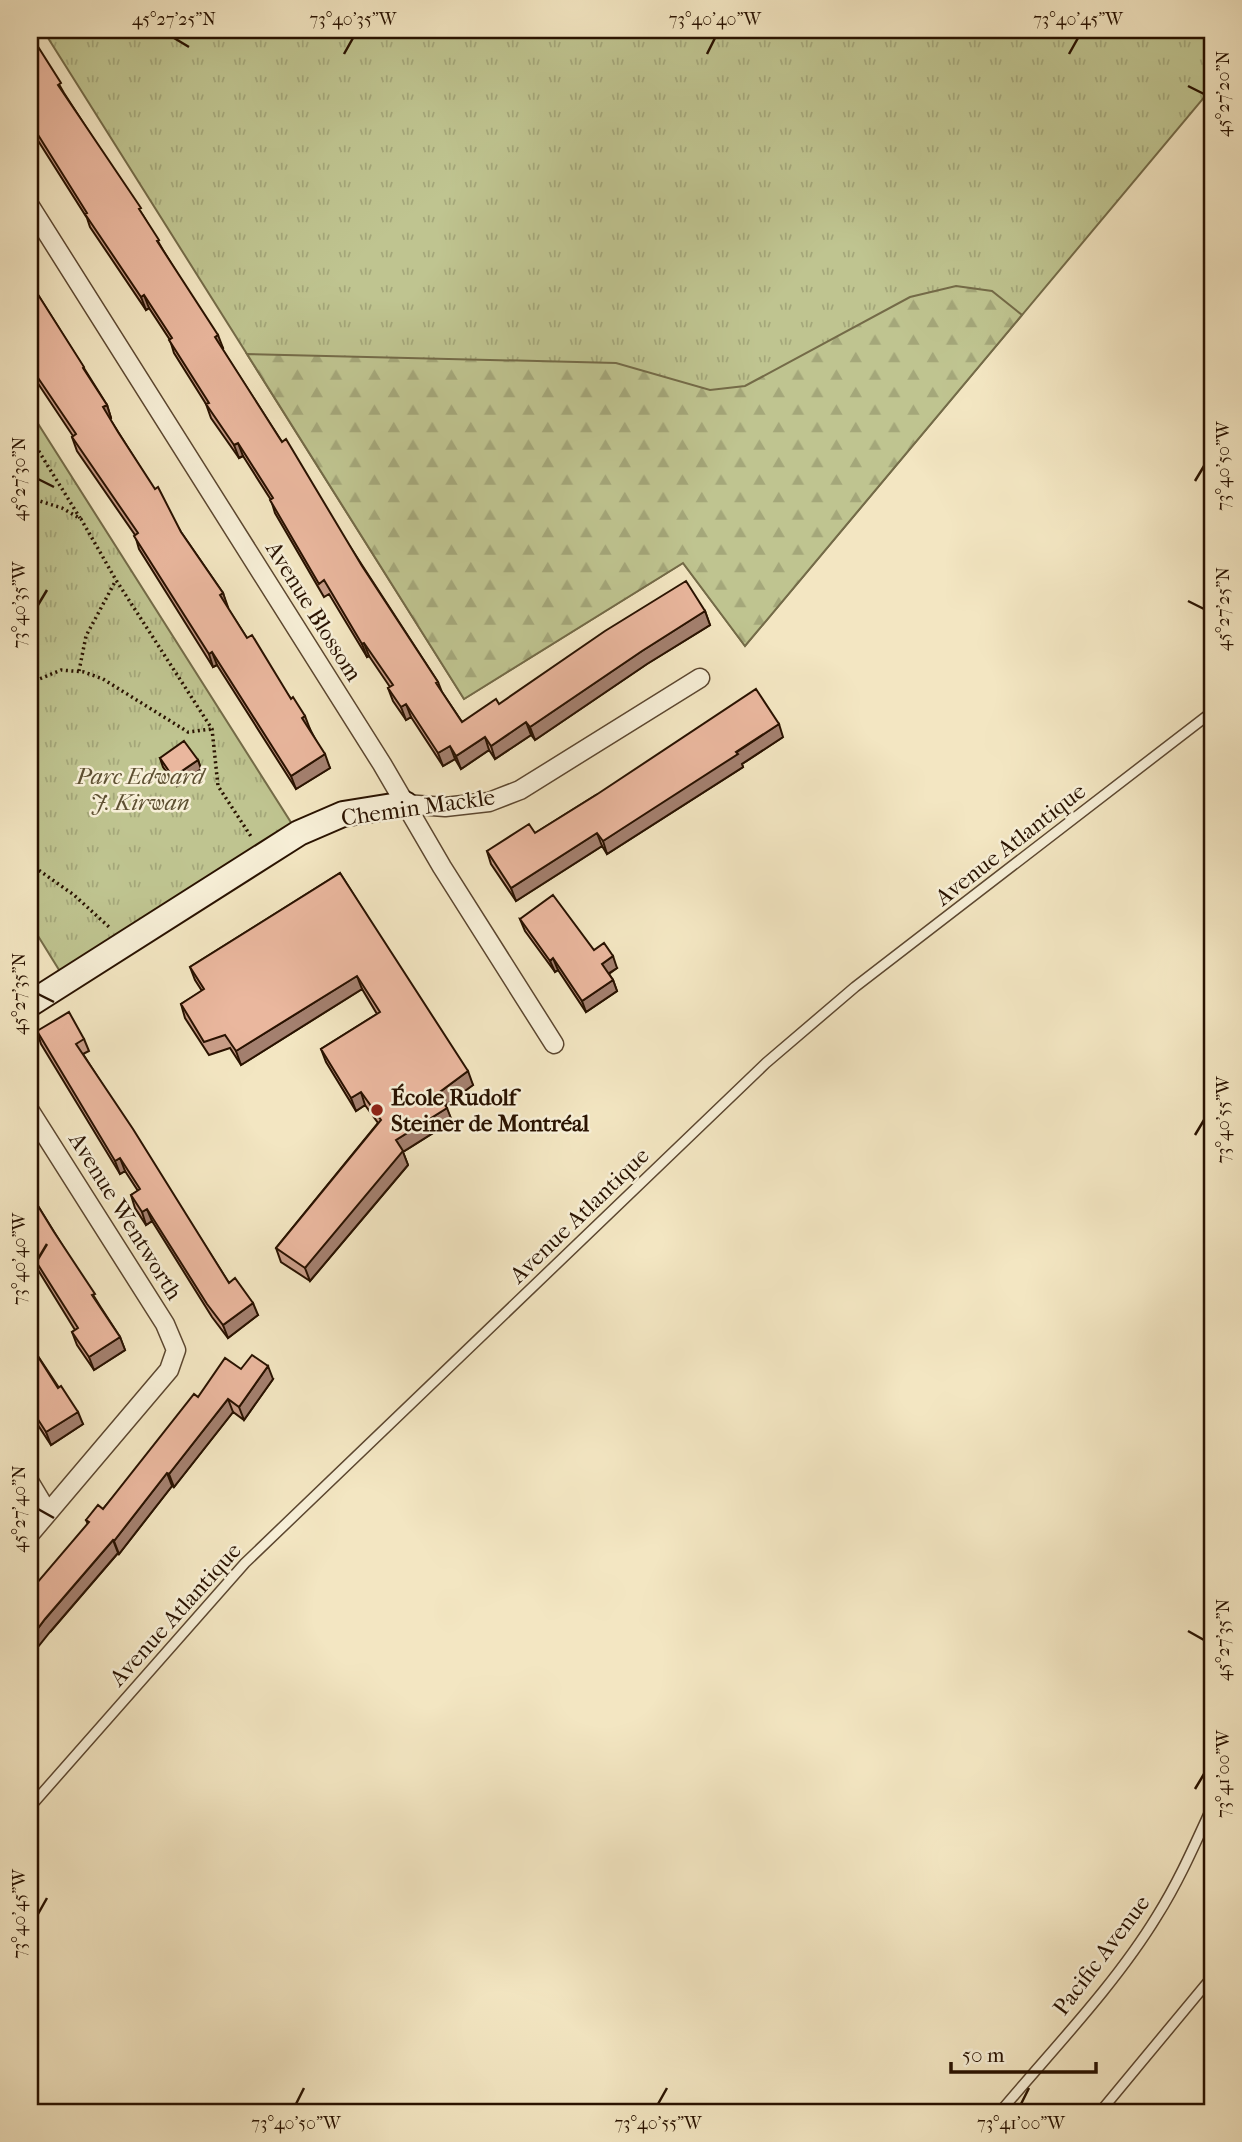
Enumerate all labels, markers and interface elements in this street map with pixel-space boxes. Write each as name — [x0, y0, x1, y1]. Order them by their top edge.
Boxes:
text: 45°27'25"N — [132, 9, 216, 30]
text: 73°40'35"W — [310, 9, 398, 30]
text: 73°40'40"W — [669, 9, 762, 30]
text: 73°40'45"W — [1033, 9, 1124, 30]
text: 45°27'20"N — [1213, 51, 1234, 137]
text: 73°40'50"W — [1213, 420, 1234, 511]
text: 45°27'30"N — [9, 437, 30, 521]
street label: Avenue Blossom — [259, 536, 367, 686]
text: 73°40'35"W — [9, 560, 30, 648]
text: 45°27'25"N — [1213, 567, 1234, 651]
park label: Parc Edward J. Kirwan — [75, 763, 207, 816]
street label: Avenue Atlantique — [929, 777, 1091, 912]
street label: Chemin Mackle — [339, 783, 497, 832]
text: 45°27'35"N — [9, 953, 30, 1035]
text: 73°40'55"W — [1213, 1075, 1234, 1164]
place label: École Rudolf Steiner de Montréal — [391, 1083, 590, 1137]
marker: École Rudolf Steiner de Montréal — [369, 1102, 385, 1118]
street label: Avenue Wentworth — [63, 1127, 188, 1305]
street label: Avenue Atlantique — [503, 1142, 655, 1289]
text: 73°40'40"W — [9, 1212, 30, 1305]
text: 45°27'40"N — [9, 1465, 30, 1553]
street label: Avenue Atlantique — [103, 1537, 247, 1692]
text: 45°27'35"N — [1213, 1599, 1234, 1681]
text: 73°41'00"W — [1213, 1729, 1234, 1818]
text: 73°40'45"W — [9, 1868, 30, 1959]
street label: Pacific Avenue — [1047, 1890, 1155, 2021]
scale bar — [951, 2030, 1097, 2074]
text: 50 m — [962, 2043, 1005, 2067]
text: 73°40'50"W — [251, 2113, 342, 2134]
text: 73°40'55"W — [614, 2113, 703, 2134]
text: 73°41'00"W — [977, 2113, 1066, 2134]

